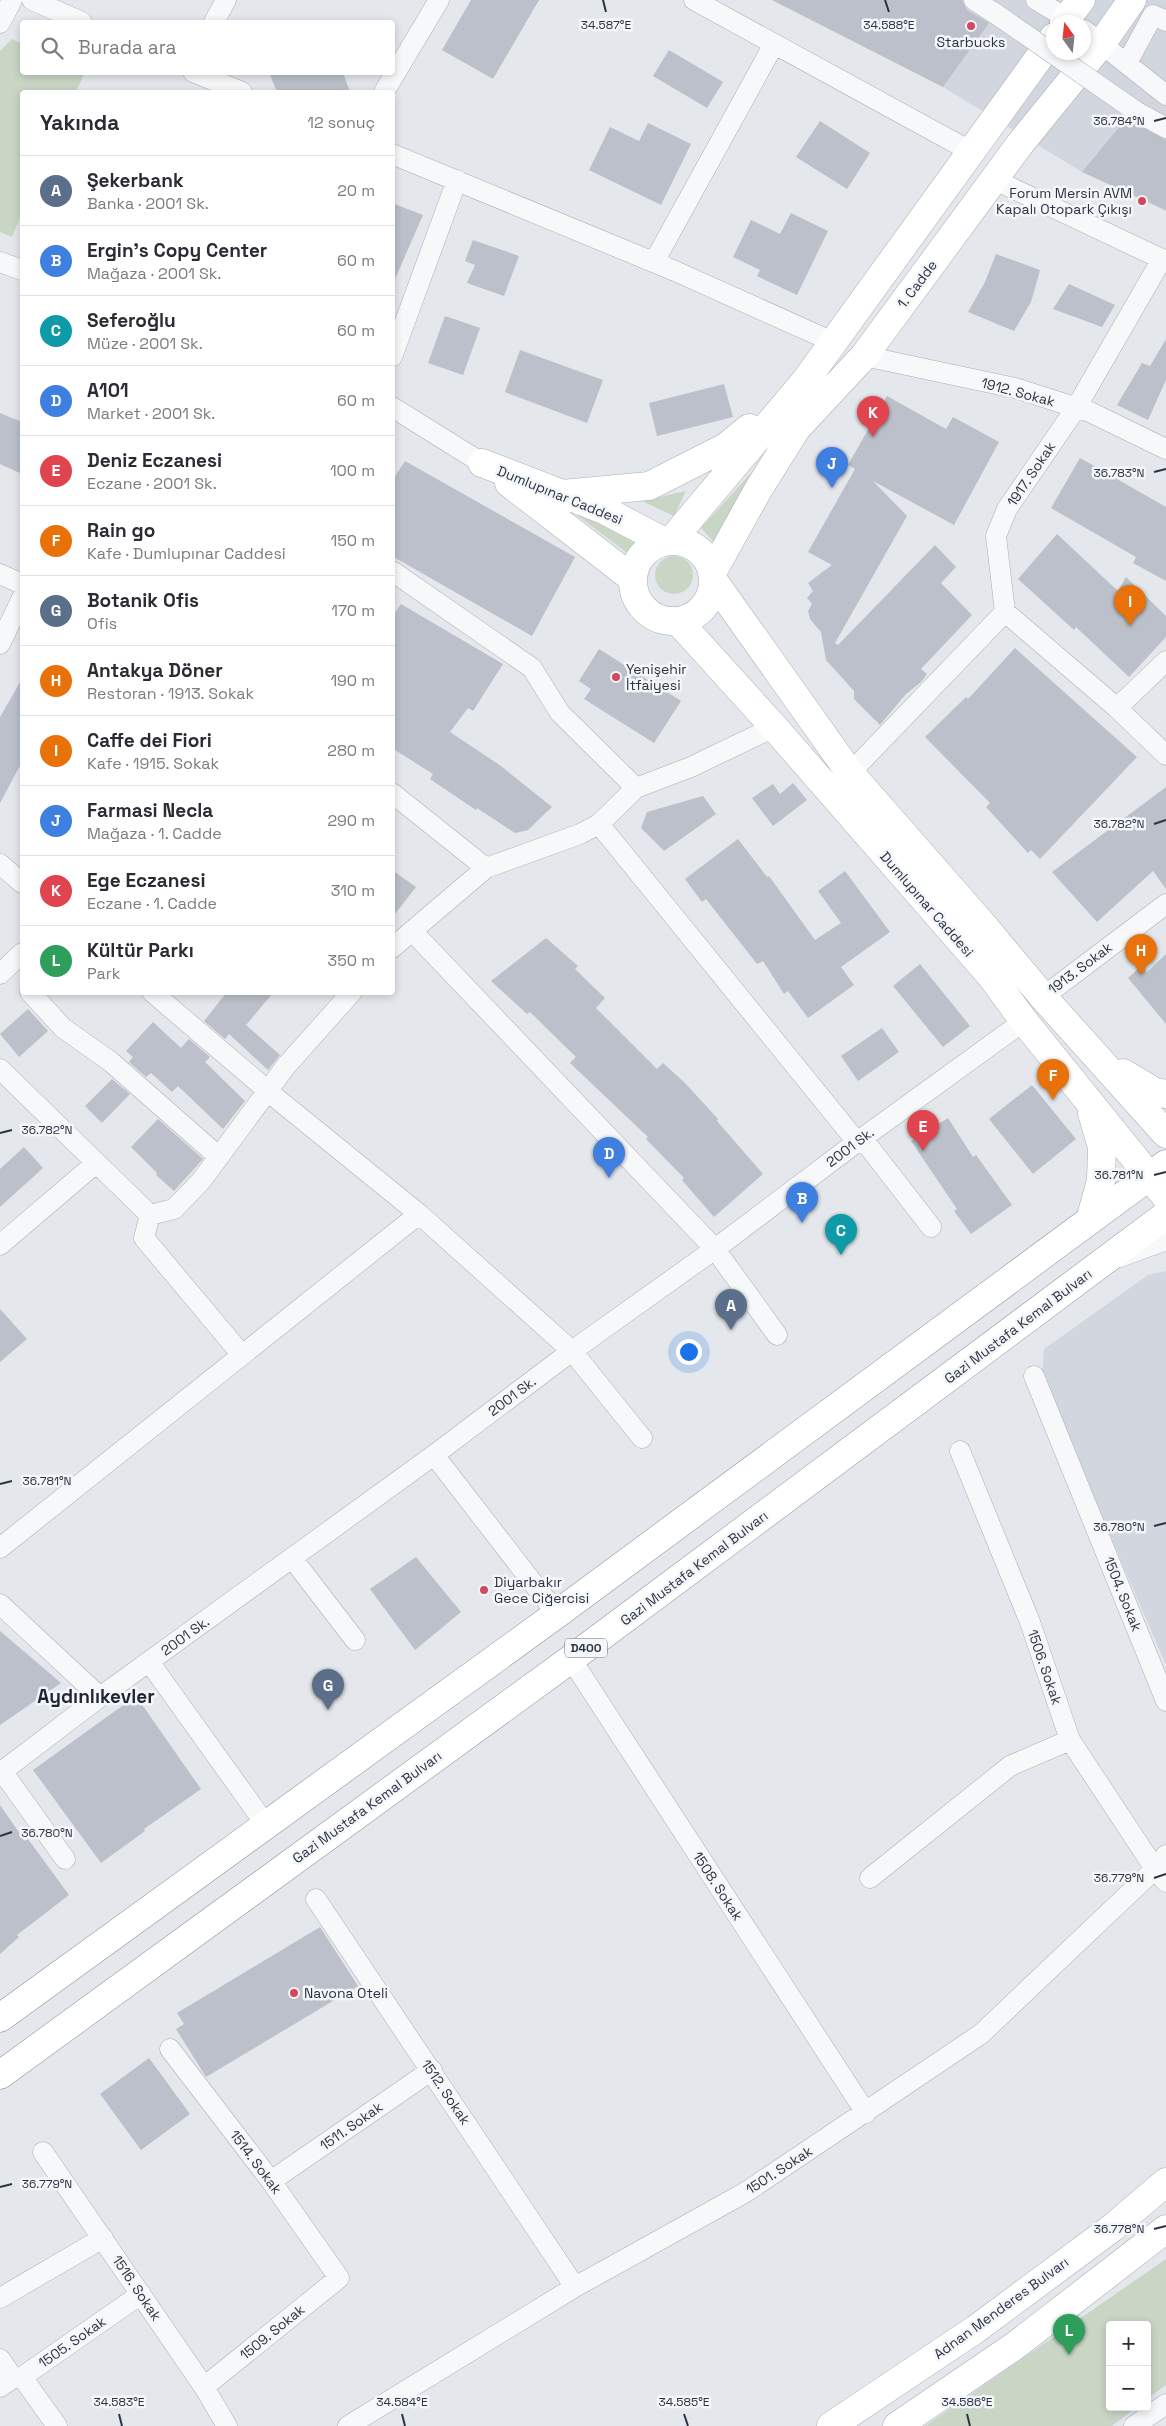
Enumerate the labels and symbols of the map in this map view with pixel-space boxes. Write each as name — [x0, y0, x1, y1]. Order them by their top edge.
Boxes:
north arrow — [1046, 15, 1091, 60]
text: 34.587°E — [581, 17, 631, 33]
text: 34.588°E — [863, 17, 915, 33]
marker: Starbucks — [965, 20, 977, 32]
place label: Starbucks — [937, 33, 1006, 51]
text: 36.784°N — [1093, 113, 1145, 129]
place label: Forum Mersin AVM Kapalı Otopark Çıkışı — [996, 184, 1132, 218]
marker: Forum Mersin AVM Kapalı Otopark Çıkışı — [1136, 195, 1148, 207]
street label: 1. Cadde — [893, 256, 941, 312]
street label: 1912. Sokak — [979, 374, 1057, 411]
pin: K — [857, 396, 889, 437]
street label: 1917. Sokak — [1003, 438, 1059, 510]
pin: J — [816, 447, 848, 488]
street label: Dumlupınar Caddesi — [495, 462, 625, 528]
text: 36.783°N — [1093, 465, 1145, 481]
pin: I — [1114, 585, 1146, 626]
place label: Yenişehir İtfaiyesi — [626, 660, 687, 694]
marker: Yenişehir İtfaiyesi — [610, 671, 622, 683]
text: 36.782°N — [1093, 816, 1145, 832]
street label: Dumlupınar Caddesi — [876, 848, 978, 960]
pin: H — [1125, 934, 1157, 975]
street label: 1913. Sokak — [1044, 938, 1116, 998]
pin: F — [1037, 1059, 1069, 1100]
pin: E — [907, 1110, 939, 1151]
text: 36.782°N — [21, 1122, 73, 1138]
street label: 2001 Sk. — [822, 1123, 878, 1171]
pin: D — [593, 1137, 625, 1178]
text: 36.781°N — [1095, 1167, 1143, 1183]
pin: B — [786, 1182, 818, 1223]
pin: C — [825, 1214, 857, 1255]
street label: Gazi Mustafa Kemal Bulvarı — [941, 1265, 1095, 1387]
pin: A — [715, 1289, 747, 1330]
your location — [676, 1339, 702, 1365]
street label: 2001 Sk. — [484, 1372, 540, 1420]
text: 36.781°N — [23, 1473, 71, 1489]
street label: Gazi Mustafa Kemal Bulvarı — [617, 1507, 771, 1629]
text: 36.780°N — [1093, 1519, 1145, 1535]
street label: 1504. Sokak — [1100, 1554, 1146, 1634]
place label: Diyarbakır Gece Ciğercisi — [494, 1573, 589, 1607]
marker: Diyarbakır Gece Ciğercisi — [478, 1584, 490, 1596]
street label: 2001 Sk. — [157, 1612, 213, 1660]
street label: 1506. Sokak — [1024, 1627, 1066, 1708]
road number: D400 — [565, 1639, 607, 1658]
pin: G — [312, 1669, 344, 1710]
district label: Aydınlıkevler — [37, 1684, 155, 1709]
street label: Gazi Mustafa Kemal Bulvarı — [289, 1747, 445, 1867]
text: 36.780°N — [21, 1825, 73, 1841]
street label: 1508. Sokak — [689, 1848, 747, 1924]
text: 36.779°N — [1094, 1870, 1144, 1886]
place label: Navona Oteli — [304, 1984, 388, 2002]
marker: Navona Oteli — [288, 1987, 300, 1999]
street label: 1512. Sokak — [418, 2056, 475, 2129]
street label: 1511. Sokak — [316, 2098, 386, 2154]
street label: 1514. Sokak — [226, 2126, 286, 2198]
street label: 1501. Sokak — [742, 2142, 816, 2198]
text: 36.779°N — [22, 2176, 72, 2192]
text: 36.778°N — [1094, 2221, 1144, 2237]
street label: 1516. Sokak — [108, 2252, 166, 2325]
street label: Adnan Menderes Bulvarı — [930, 2253, 1072, 2363]
street label: 1509. Sokak — [236, 2300, 309, 2364]
street label: 1505. Sokak — [35, 2312, 110, 2372]
pin: L — [1053, 2314, 1085, 2355]
text: 34.583°E — [93, 2394, 145, 2410]
text: 34.584°E — [376, 2394, 428, 2410]
text: 34.585°E — [659, 2394, 710, 2410]
text: 34.586°E — [941, 2394, 993, 2410]

